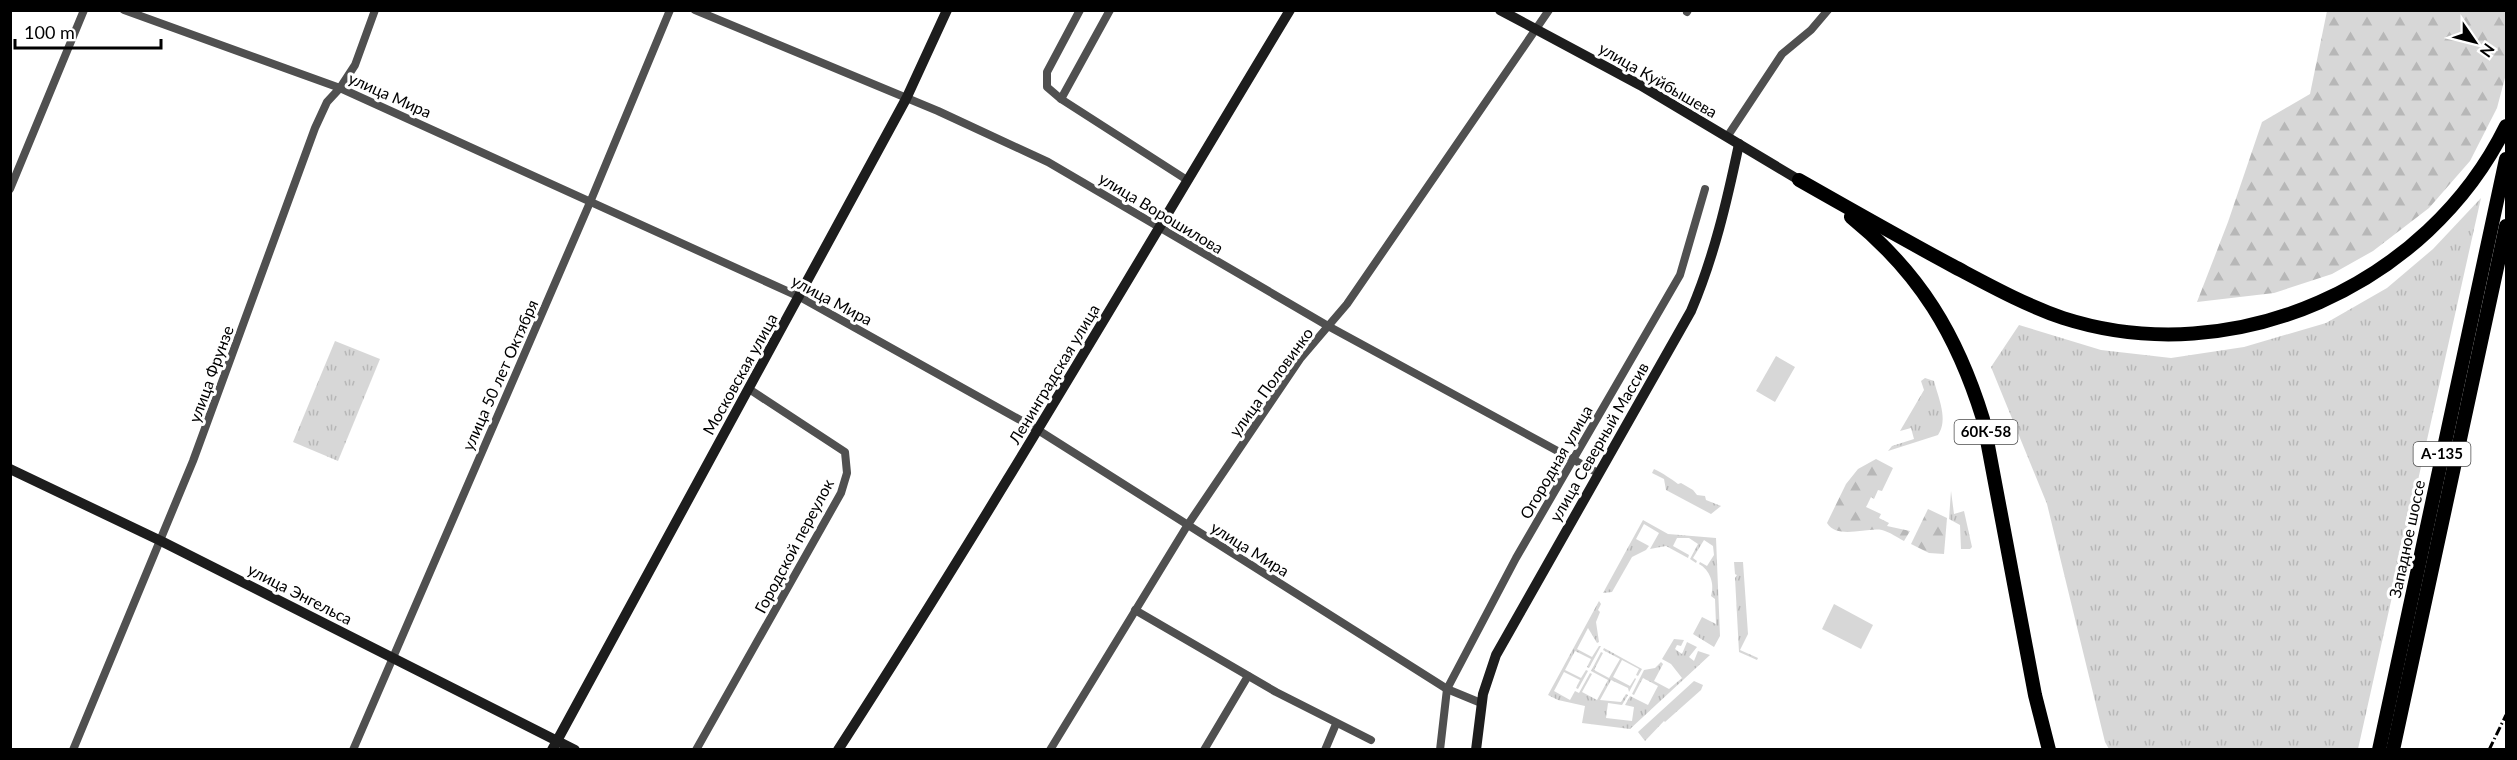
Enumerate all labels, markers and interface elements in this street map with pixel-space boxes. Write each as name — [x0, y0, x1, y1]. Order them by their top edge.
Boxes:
scale bar — [15, 12, 160, 50]
north arrow — [2445, 12, 2505, 72]
text: 100 m — [24, 21, 75, 43]
street label: улица Куйбышева — [1596, 38, 1721, 121]
text: N — [2476, 40, 2499, 61]
street label: улица Мира — [346, 68, 435, 121]
street label: улица Ворошилова — [1096, 168, 1227, 257]
street label: улица Мира — [789, 270, 876, 329]
street label: улица 50 лет Октября — [458, 296, 541, 453]
street label: Ленинградская улица — [1004, 300, 1103, 448]
street label: Московская улица — [698, 310, 781, 438]
street label: улица Фрунзе — [184, 323, 237, 425]
street label: улица Половинко — [1225, 324, 1316, 440]
street label: улица Северный Массив — [1545, 359, 1652, 525]
street label: Огородная улица — [1515, 401, 1596, 522]
road number: 60К-58 — [1954, 420, 2018, 444]
road number: А-135 — [2414, 442, 2470, 466]
street label: Городской переулок — [750, 475, 837, 616]
street label: Западное шоссе — [2385, 478, 2428, 600]
street label: улица Мира — [1208, 517, 1293, 580]
street label: улица Энгельса — [245, 559, 356, 628]

